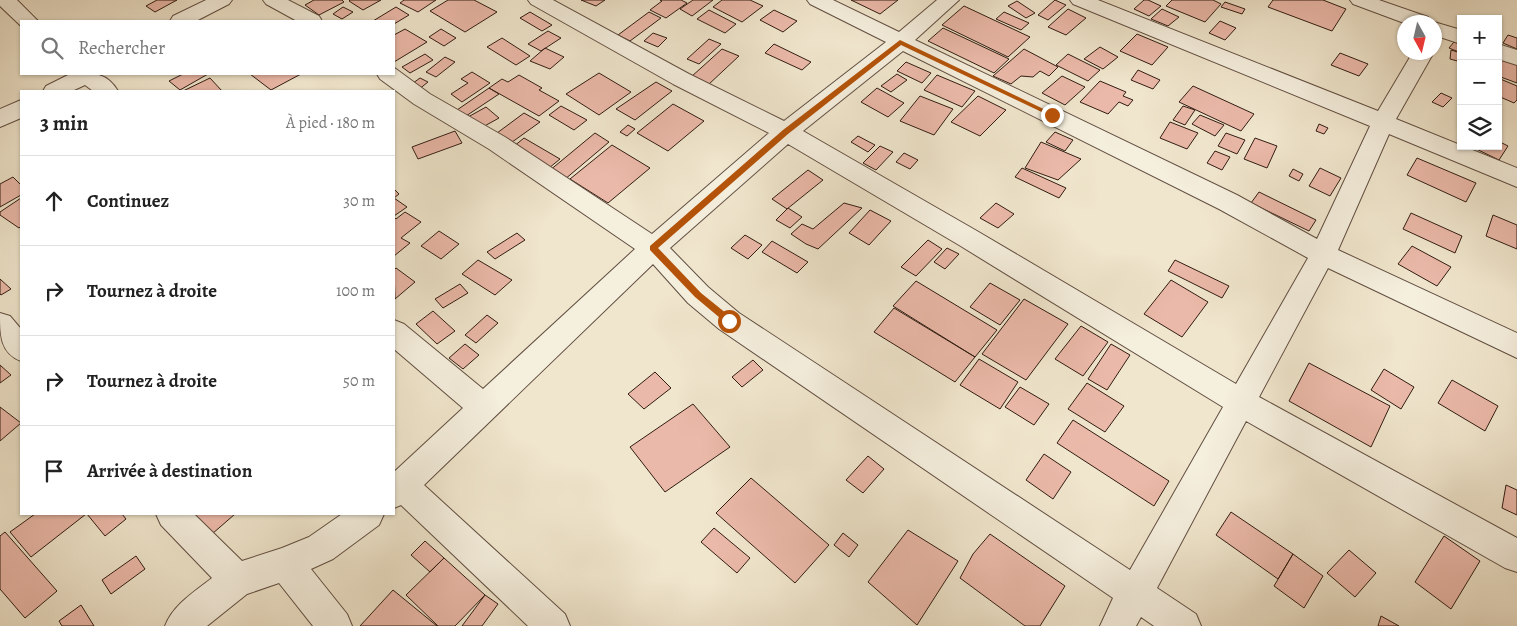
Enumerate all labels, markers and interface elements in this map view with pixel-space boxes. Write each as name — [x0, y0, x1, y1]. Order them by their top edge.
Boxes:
north arrow — [1397, 15, 1442, 60]
map controls — [1457, 15, 1502, 150]
button: + — [1457, 15, 1502, 60]
search box — [20, 20, 395, 75]
icon: search — [38, 34, 66, 62]
text: Rechercher — [78, 35, 165, 61]
button: − — [1457, 60, 1502, 105]
route end — [1041, 104, 1064, 127]
button: layers — [1457, 105, 1502, 150]
text: 3 min — [40, 109, 88, 137]
text: À pied · 180 m — [286, 112, 375, 134]
icon: ahead — [40, 187, 68, 215]
text: Continuez — [87, 188, 169, 214]
text: 30 m — [343, 190, 375, 212]
icon: right — [40, 277, 68, 305]
text: Tournez à droite — [87, 278, 217, 304]
text: 100 m — [336, 280, 375, 302]
route start — [718, 310, 741, 333]
icon: right — [40, 367, 68, 395]
text: Tournez à droite — [87, 368, 217, 394]
text: 50 m — [343, 370, 375, 392]
icon: arrive — [40, 457, 68, 485]
text: Arrivée à destination — [87, 458, 252, 484]

